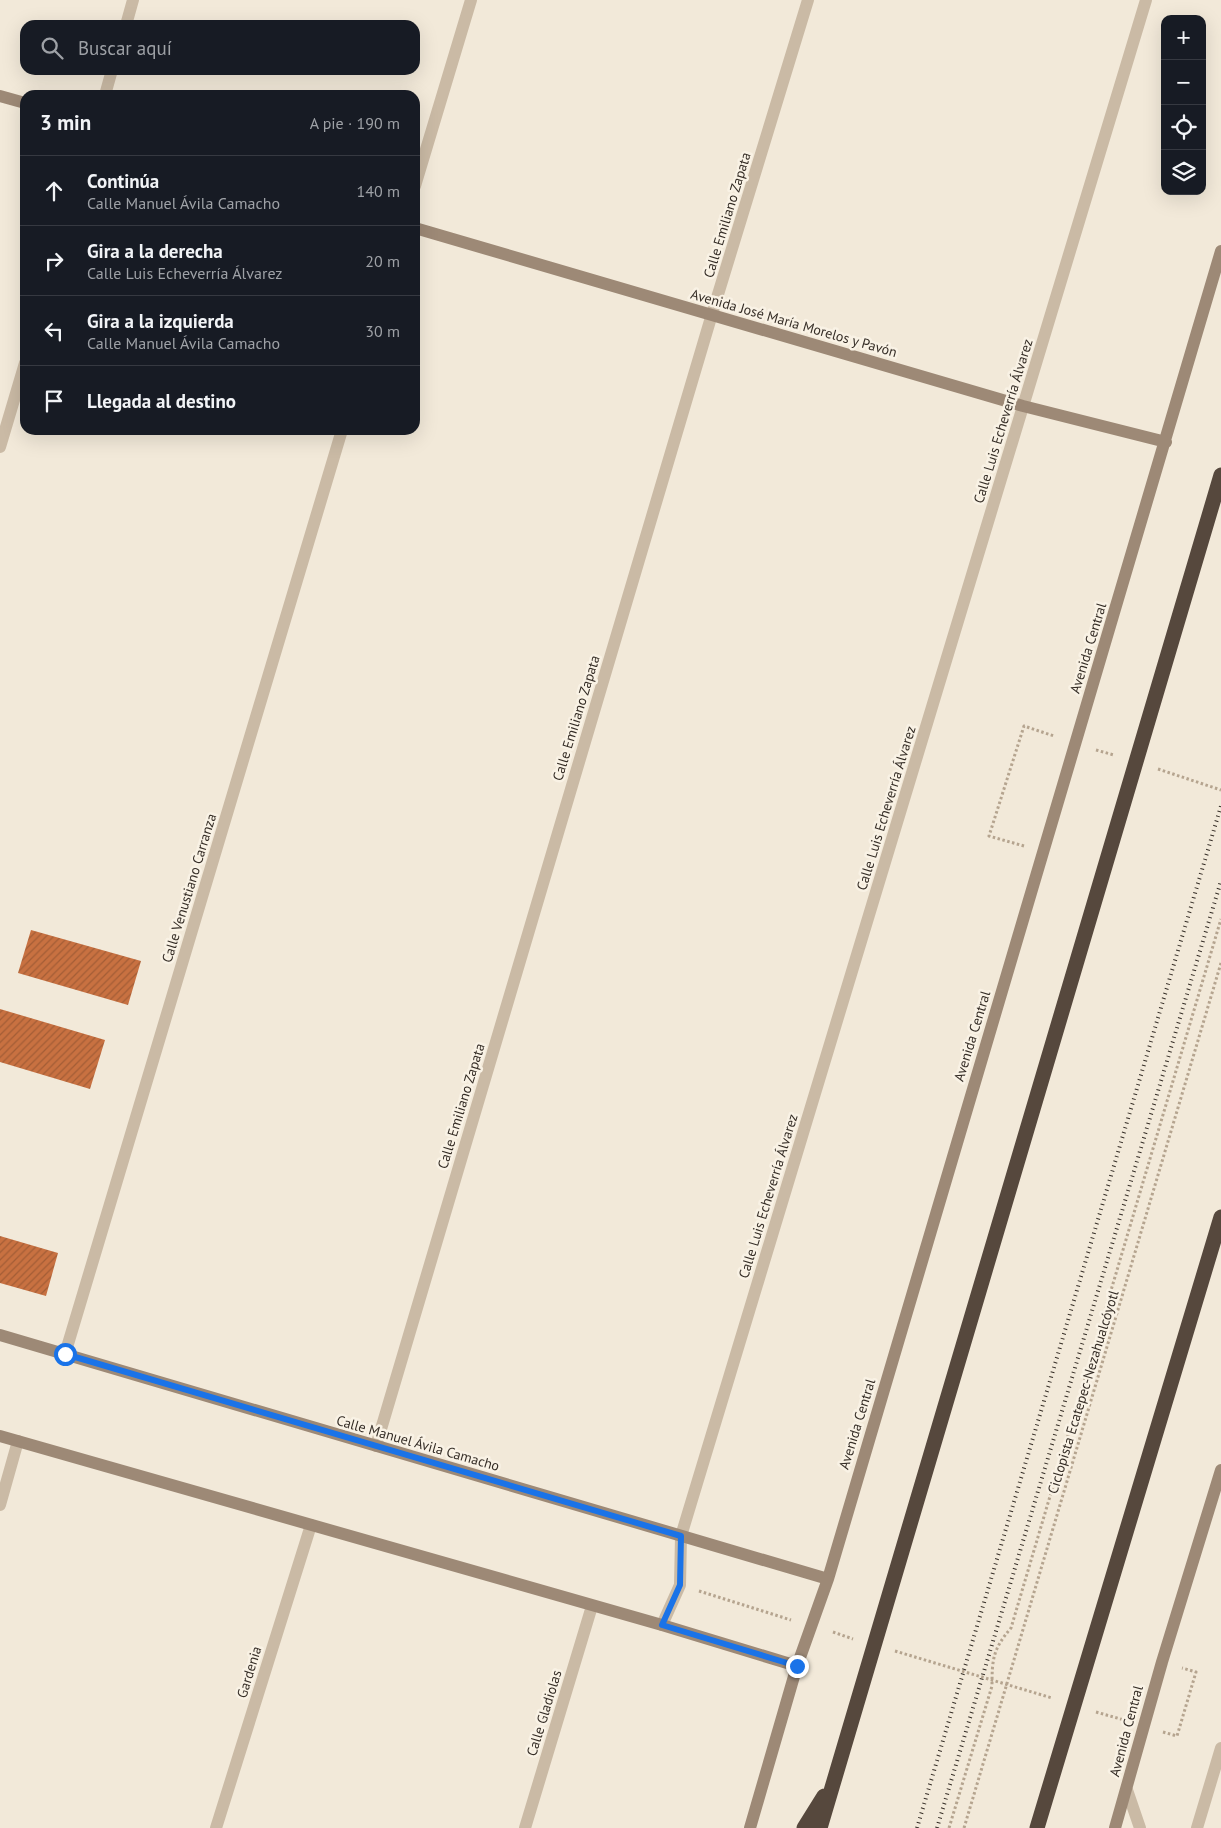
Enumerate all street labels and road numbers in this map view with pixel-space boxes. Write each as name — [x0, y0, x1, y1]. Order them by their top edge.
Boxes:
street label: Calle Emiliano Zapata — [699, 150, 755, 280]
street label: Avenida José María Morelos y Pavón — [689, 285, 899, 361]
street label: Calle Luis Echeverría Álvarez — [969, 337, 1037, 505]
street label: Avenida Central — [1066, 600, 1110, 696]
street label: Calle Emiliano Zapata — [548, 653, 604, 783]
street label: Calle Luis Echeverría Álvarez — [852, 724, 920, 892]
street label: Calle Venustiano Carranza — [158, 811, 220, 965]
street label: Avenida Central — [950, 988, 994, 1084]
street label: Calle Emiliano Zapata — [433, 1041, 489, 1171]
street label: Calle Luis Echeverría Álvarez — [734, 1112, 802, 1280]
street label: Ciclopista Ecatepec-Nezahualcóyotl — [1043, 1288, 1123, 1496]
street label: Avenida Central — [835, 1376, 879, 1472]
street label: Calle Manuel Ávila Camacho — [334, 1411, 502, 1475]
street label: Gardenia — [233, 1644, 265, 1700]
street label: Calle Gladiolas — [522, 1668, 566, 1758]
street label: Avenida Central — [1105, 1683, 1147, 1779]

